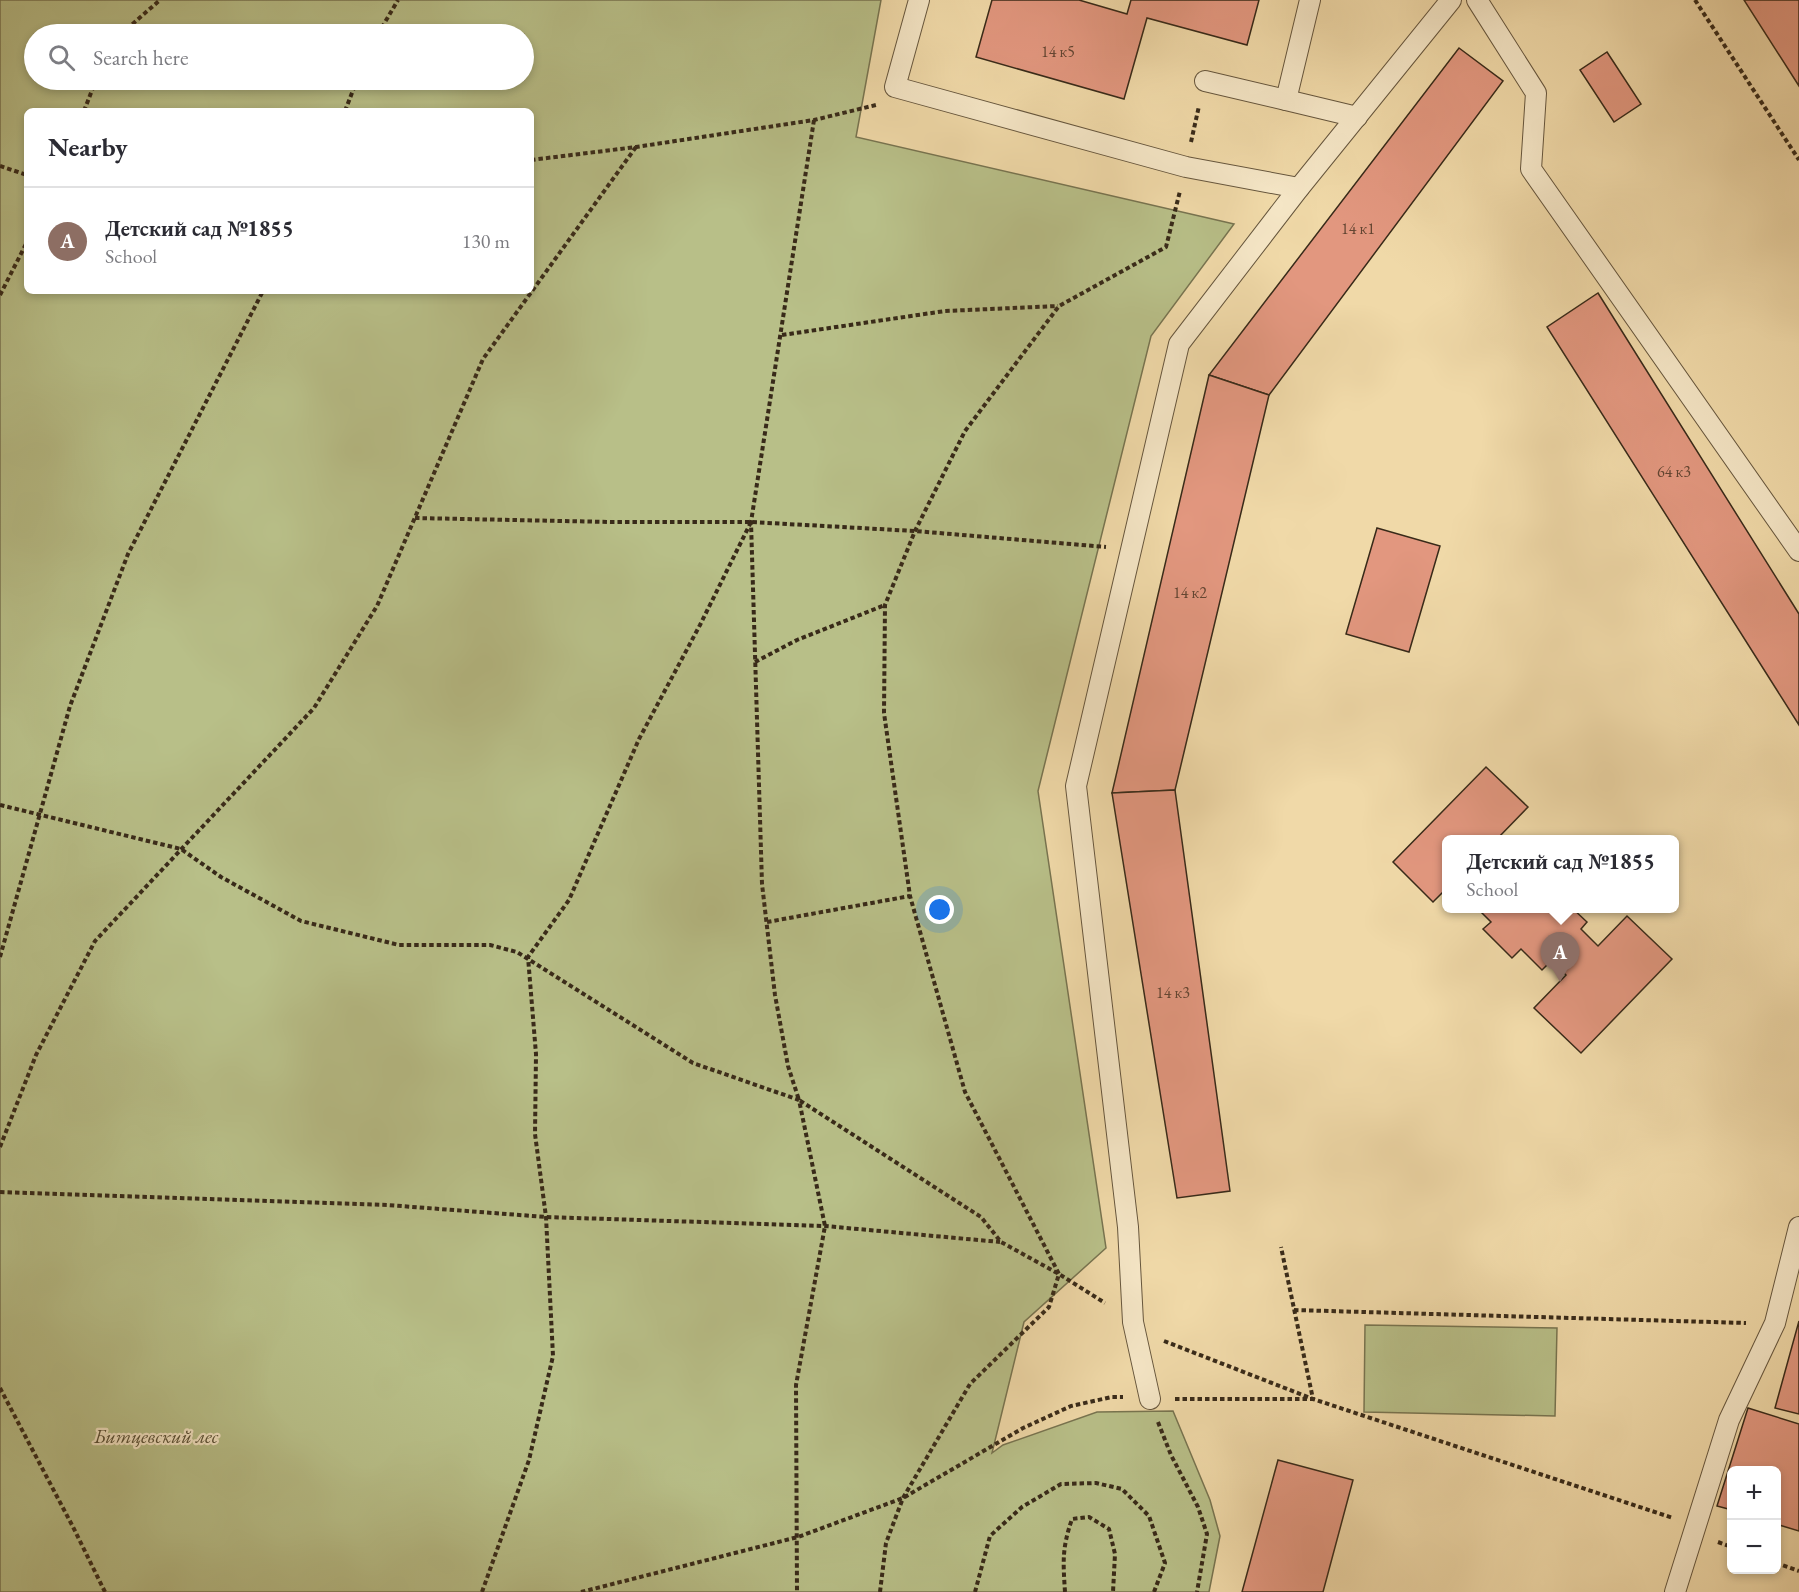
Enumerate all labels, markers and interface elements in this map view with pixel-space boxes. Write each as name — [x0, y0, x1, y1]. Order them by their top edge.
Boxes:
search box — [24, 24, 534, 90]
icon: search — [45, 41, 78, 74]
house number: 14 к5 — [1041, 41, 1075, 62]
text: Search here — [93, 43, 188, 72]
text: Nearby — [48, 130, 128, 164]
text: Детский сад №1855 — [105, 214, 294, 243]
house number: 14 к1 — [1341, 218, 1375, 239]
text: A — [60, 228, 75, 254]
text: 130 m — [462, 228, 510, 254]
text: School — [105, 243, 157, 269]
house number: 64 к3 — [1657, 461, 1691, 482]
house number: 14 к2 — [1173, 582, 1207, 603]
popup — [1442, 835, 1679, 913]
text: Детский сад №1855 — [1466, 847, 1655, 876]
text: School — [1466, 876, 1518, 902]
your location — [925, 895, 954, 924]
pin: A — [1540, 932, 1580, 982]
house number: 14 к3 — [1156, 982, 1190, 1003]
park label: Битцевский лес — [93, 1423, 219, 1449]
map controls — [1727, 1466, 1781, 1574]
button: + — [1727, 1466, 1781, 1520]
button: − — [1727, 1520, 1781, 1574]

